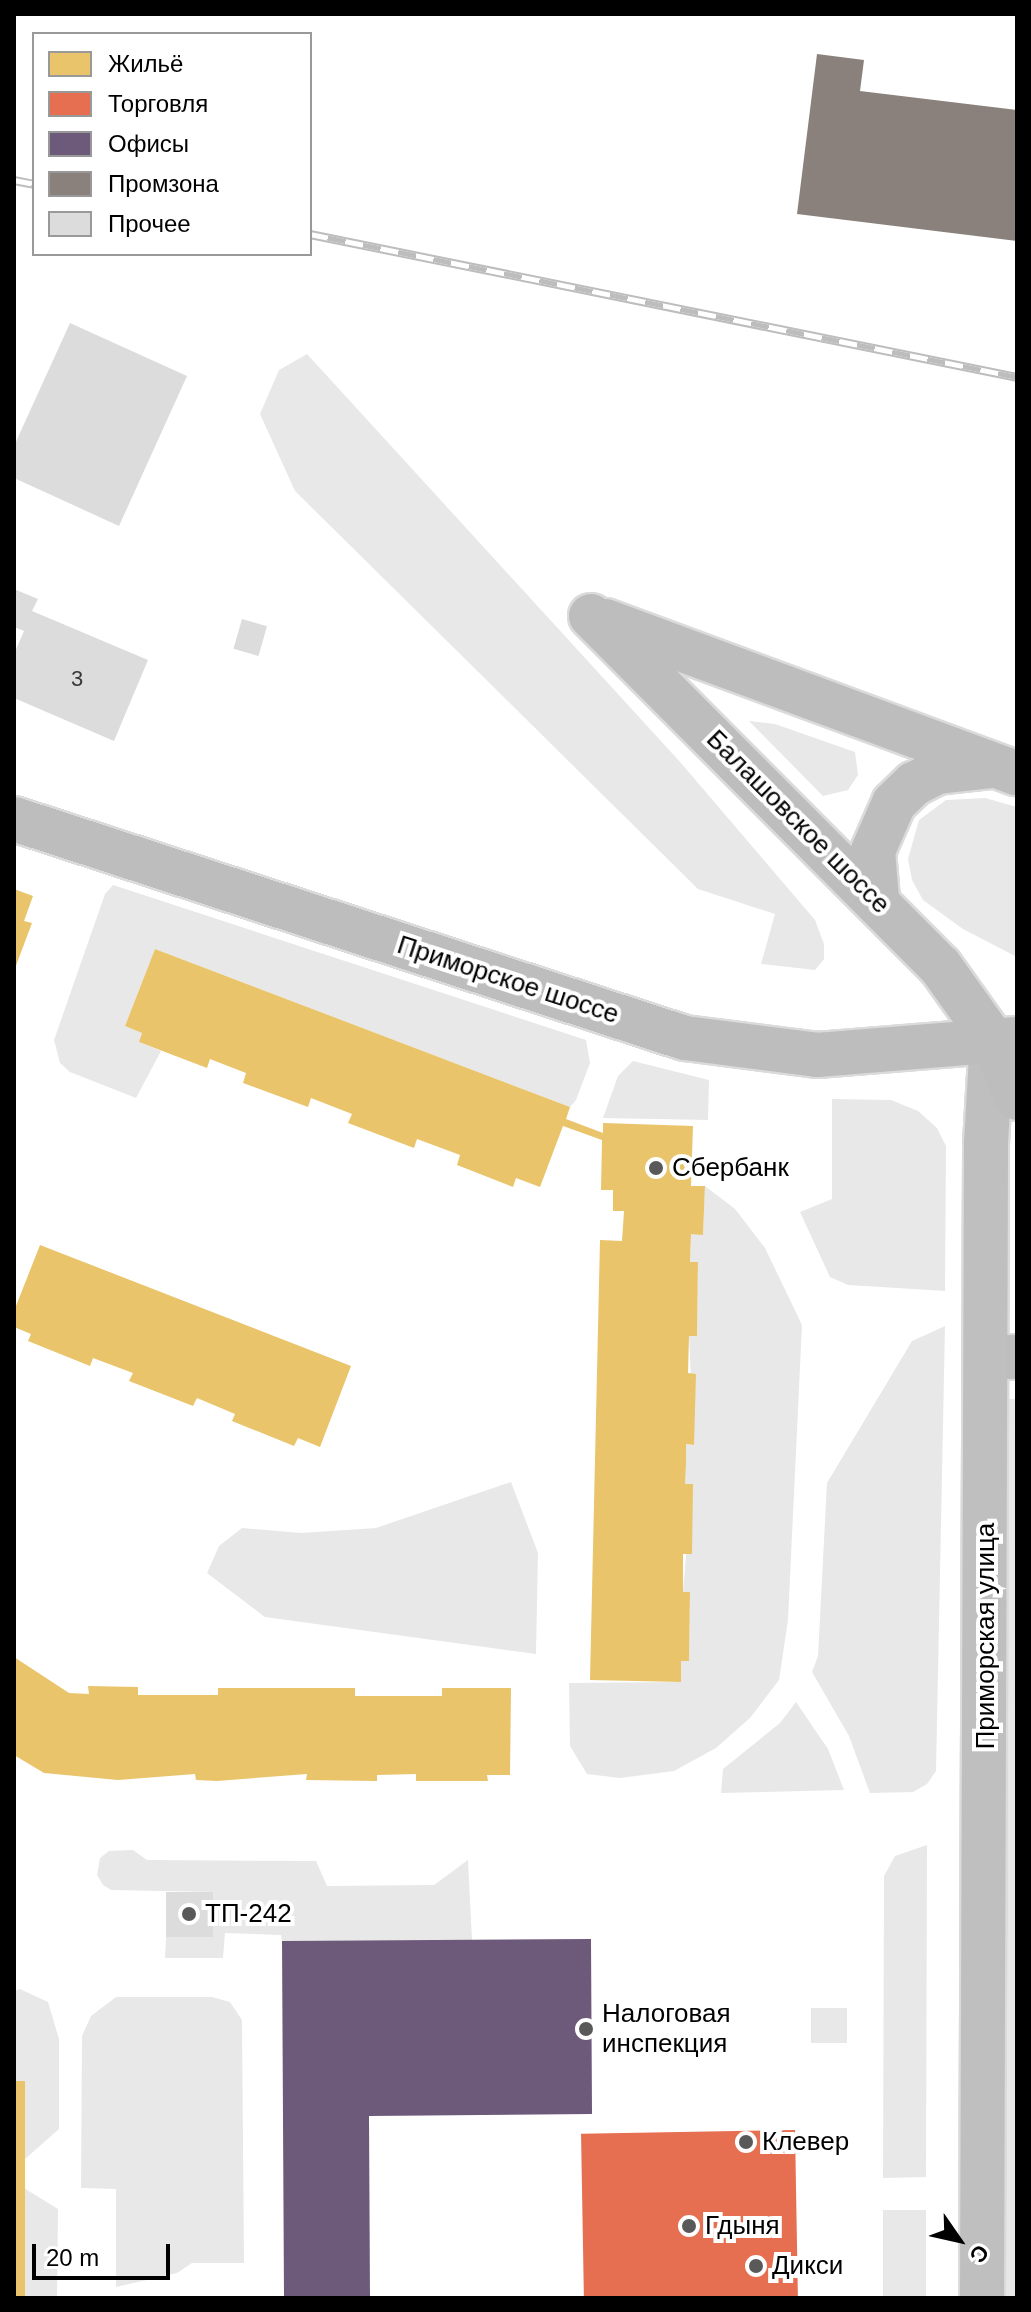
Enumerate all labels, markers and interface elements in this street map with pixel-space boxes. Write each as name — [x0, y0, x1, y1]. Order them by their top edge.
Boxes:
legend — [32, 32, 312, 256]
text: Жильё — [108, 50, 183, 77]
text: Торговля — [108, 90, 208, 117]
text: Офисы — [108, 130, 189, 157]
text: Промзона — [108, 170, 219, 197]
text: Прочее — [108, 210, 191, 237]
house number: 3 — [71, 666, 83, 692]
street label: Балашовское шоссе — [700, 724, 896, 920]
street label: Приморское шоссе — [393, 929, 623, 1031]
place label: Сбербанк — [672, 1152, 789, 1184]
marker: Сбербанк — [647, 1159, 665, 1177]
street label: Приморская улица — [970, 1523, 1002, 1749]
place label: ТП-242 — [205, 1898, 292, 1930]
marker: ТП-242 — [180, 1905, 198, 1923]
place label: Налоговая инспекция — [602, 1998, 731, 2060]
marker: Налоговая инспекция — [577, 2020, 595, 2038]
place label: Клевер — [762, 2126, 849, 2158]
marker: Клевер — [737, 2133, 755, 2151]
north arrow — [919, 2200, 999, 2280]
place label: Гдыня — [705, 2210, 780, 2242]
marker: Гдыня — [680, 2217, 698, 2235]
scale bar — [36, 2228, 174, 2278]
text: С — [965, 2240, 994, 2267]
text: 20 m — [46, 2244, 99, 2271]
place label: Дикси — [772, 2250, 843, 2282]
marker: Дикси — [747, 2257, 765, 2275]

